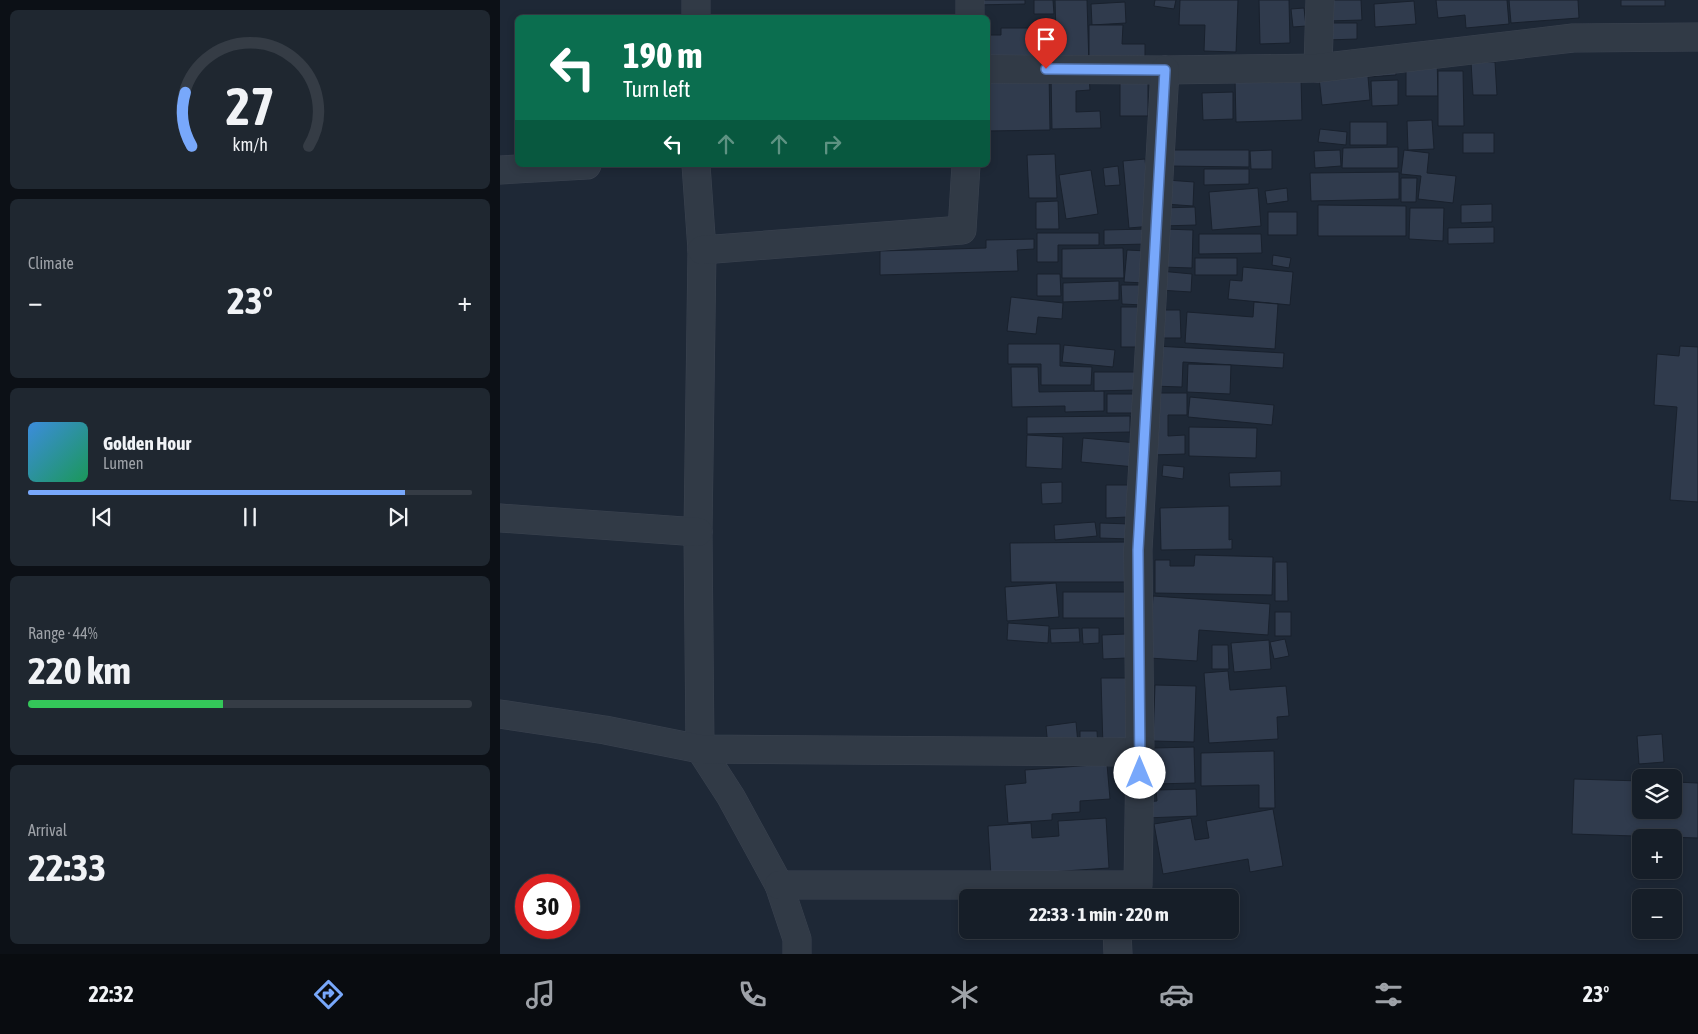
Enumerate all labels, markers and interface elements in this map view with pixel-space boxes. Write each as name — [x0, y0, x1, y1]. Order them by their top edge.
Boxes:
pin — [1025, 18, 1067, 69]
icon: arrive — [1032, 25, 1060, 53]
icon: left — [540, 35, 605, 100]
text: 190 m — [623, 35, 702, 75]
text: 27 — [226, 76, 274, 136]
text: Turn left — [623, 76, 690, 102]
icon: left — [659, 130, 687, 158]
icon: ahead — [712, 130, 740, 158]
icon: ahead — [765, 130, 793, 158]
icon: right — [818, 130, 846, 158]
text: km/h — [232, 134, 268, 155]
text: Climate — [28, 254, 74, 272]
text: 23° — [227, 279, 273, 322]
text: − — [28, 285, 43, 317]
text: + — [457, 285, 472, 317]
text: Golden Hour — [103, 432, 191, 454]
text: Lumen — [103, 454, 143, 472]
icon: previous — [88, 503, 116, 531]
icon: pause — [236, 503, 264, 531]
icon: next — [384, 503, 412, 531]
text: Range · 44% — [28, 624, 98, 642]
text: 220 km — [28, 649, 131, 692]
position arrow — [1113, 746, 1165, 798]
map controls — [1632, 769, 1682, 939]
button: layers — [1632, 769, 1682, 819]
text: Arrival — [28, 821, 67, 839]
button: + — [1632, 829, 1682, 879]
text: 22:33 — [28, 846, 106, 889]
speed limit sign: 30 — [515, 874, 580, 939]
button: − — [1632, 889, 1682, 939]
text: 22:33 · 1 min · 220 m — [1029, 903, 1169, 925]
icon: directions — [311, 977, 346, 1012]
icon: music — [523, 977, 558, 1012]
icon: phone — [735, 977, 770, 1012]
icon: climate — [947, 977, 982, 1012]
icon: car — [1159, 977, 1194, 1012]
icon: filters — [1371, 977, 1406, 1012]
text: 22:32 — [88, 981, 134, 1007]
text: 23° — [1583, 981, 1609, 1007]

